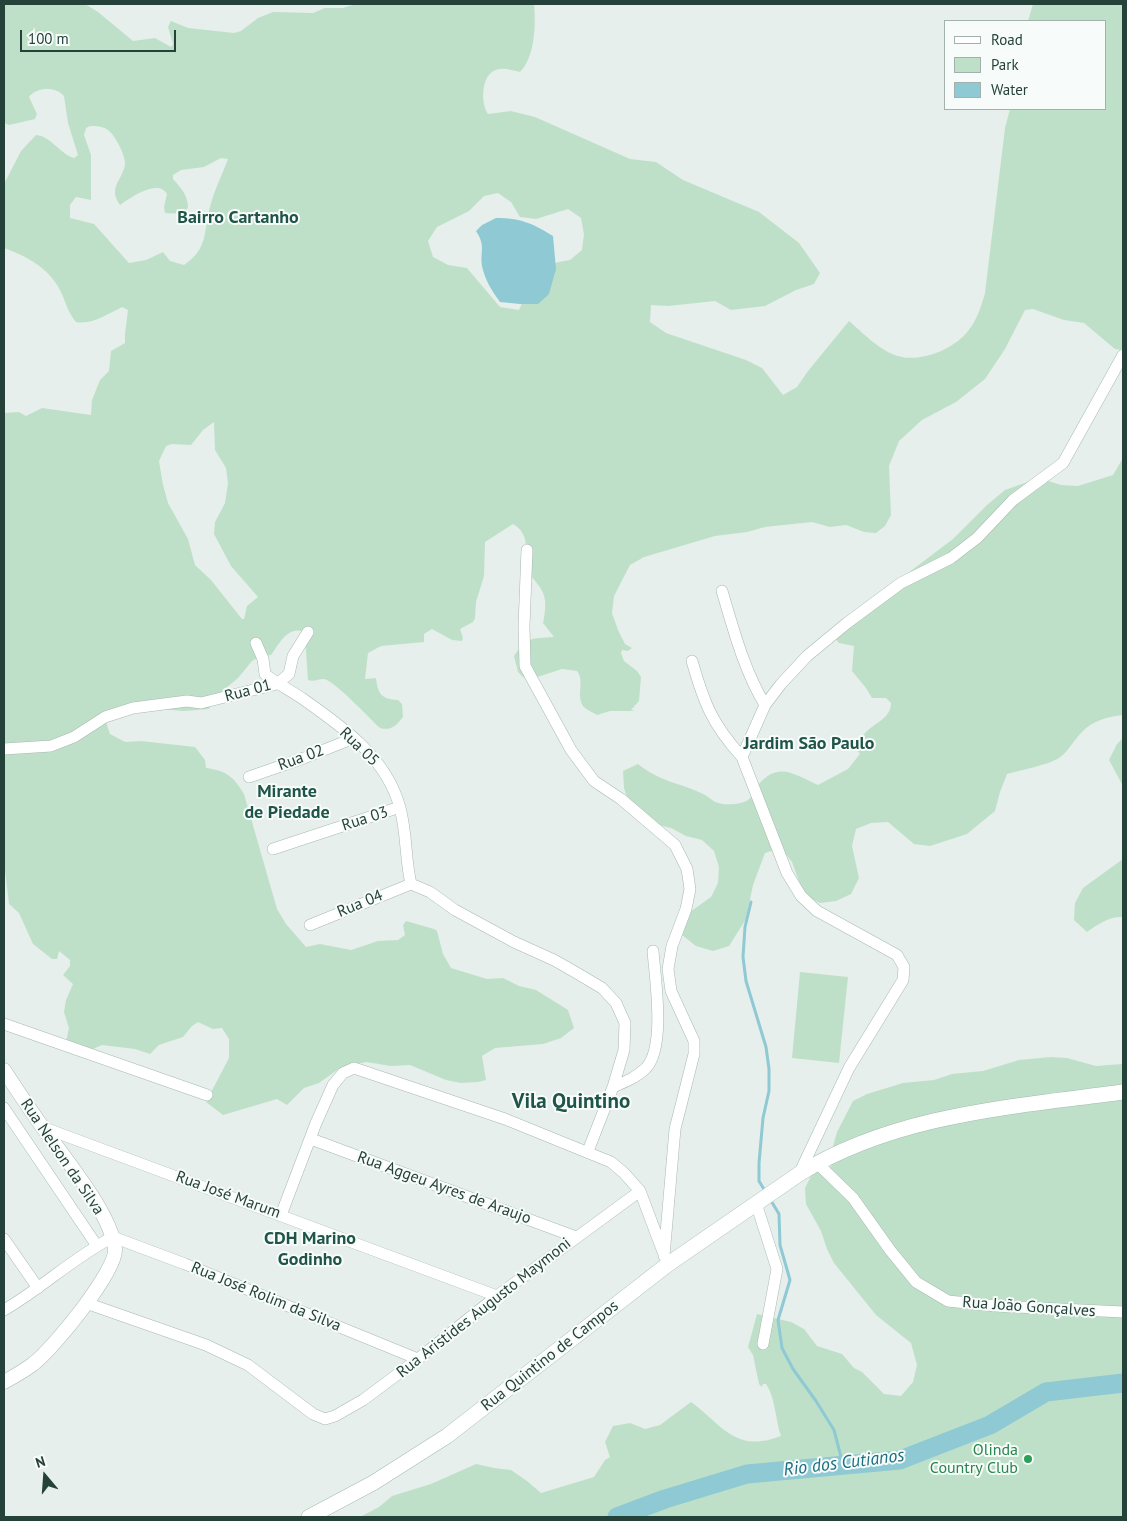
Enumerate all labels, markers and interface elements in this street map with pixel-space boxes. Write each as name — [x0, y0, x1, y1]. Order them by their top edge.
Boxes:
scale bar — [22, 20, 179, 52]
legend — [944, 20, 1107, 110]
text: 100 m — [28, 29, 69, 48]
text: Road — [991, 30, 1023, 49]
text: Park — [991, 55, 1019, 74]
text: Water — [991, 80, 1028, 99]
district label: Bairro Cartanho — [177, 207, 299, 229]
street label: Rua 01 — [223, 676, 273, 706]
street label: Rua 05 — [335, 724, 383, 770]
district label: Jardim São Paulo — [744, 733, 874, 755]
street label: Rua 02 — [275, 741, 327, 775]
district label: Mirante de Piedade — [244, 781, 330, 824]
street label: Rua 03 — [339, 803, 391, 835]
street label: Rua 04 — [334, 886, 386, 922]
district label: Vila Quintino — [512, 1089, 630, 1115]
street label: Rua Nelson da Silva — [16, 1095, 108, 1219]
street label: Rua Aggeu Ayres de Araujo — [354, 1148, 534, 1228]
street label: Rua José Marum — [173, 1167, 283, 1223]
district label: CDH Marino Godinho — [264, 1228, 356, 1270]
street label: Rua Aristides Augusto Maymoni — [393, 1234, 575, 1382]
street label: Rua José Rolim da Silva — [188, 1258, 344, 1336]
street label: Rua João Gonçalves — [962, 1293, 1096, 1321]
street label: Rua Quintino de Campos — [478, 1296, 622, 1416]
place label: Olinda Country Club — [930, 1440, 1018, 1478]
water label: Rio dos Cutianos — [782, 1445, 906, 1481]
north arrow — [20, 1451, 70, 1501]
text: N — [33, 1452, 48, 1472]
marker: Olinda Country Club — [1022, 1453, 1034, 1465]

